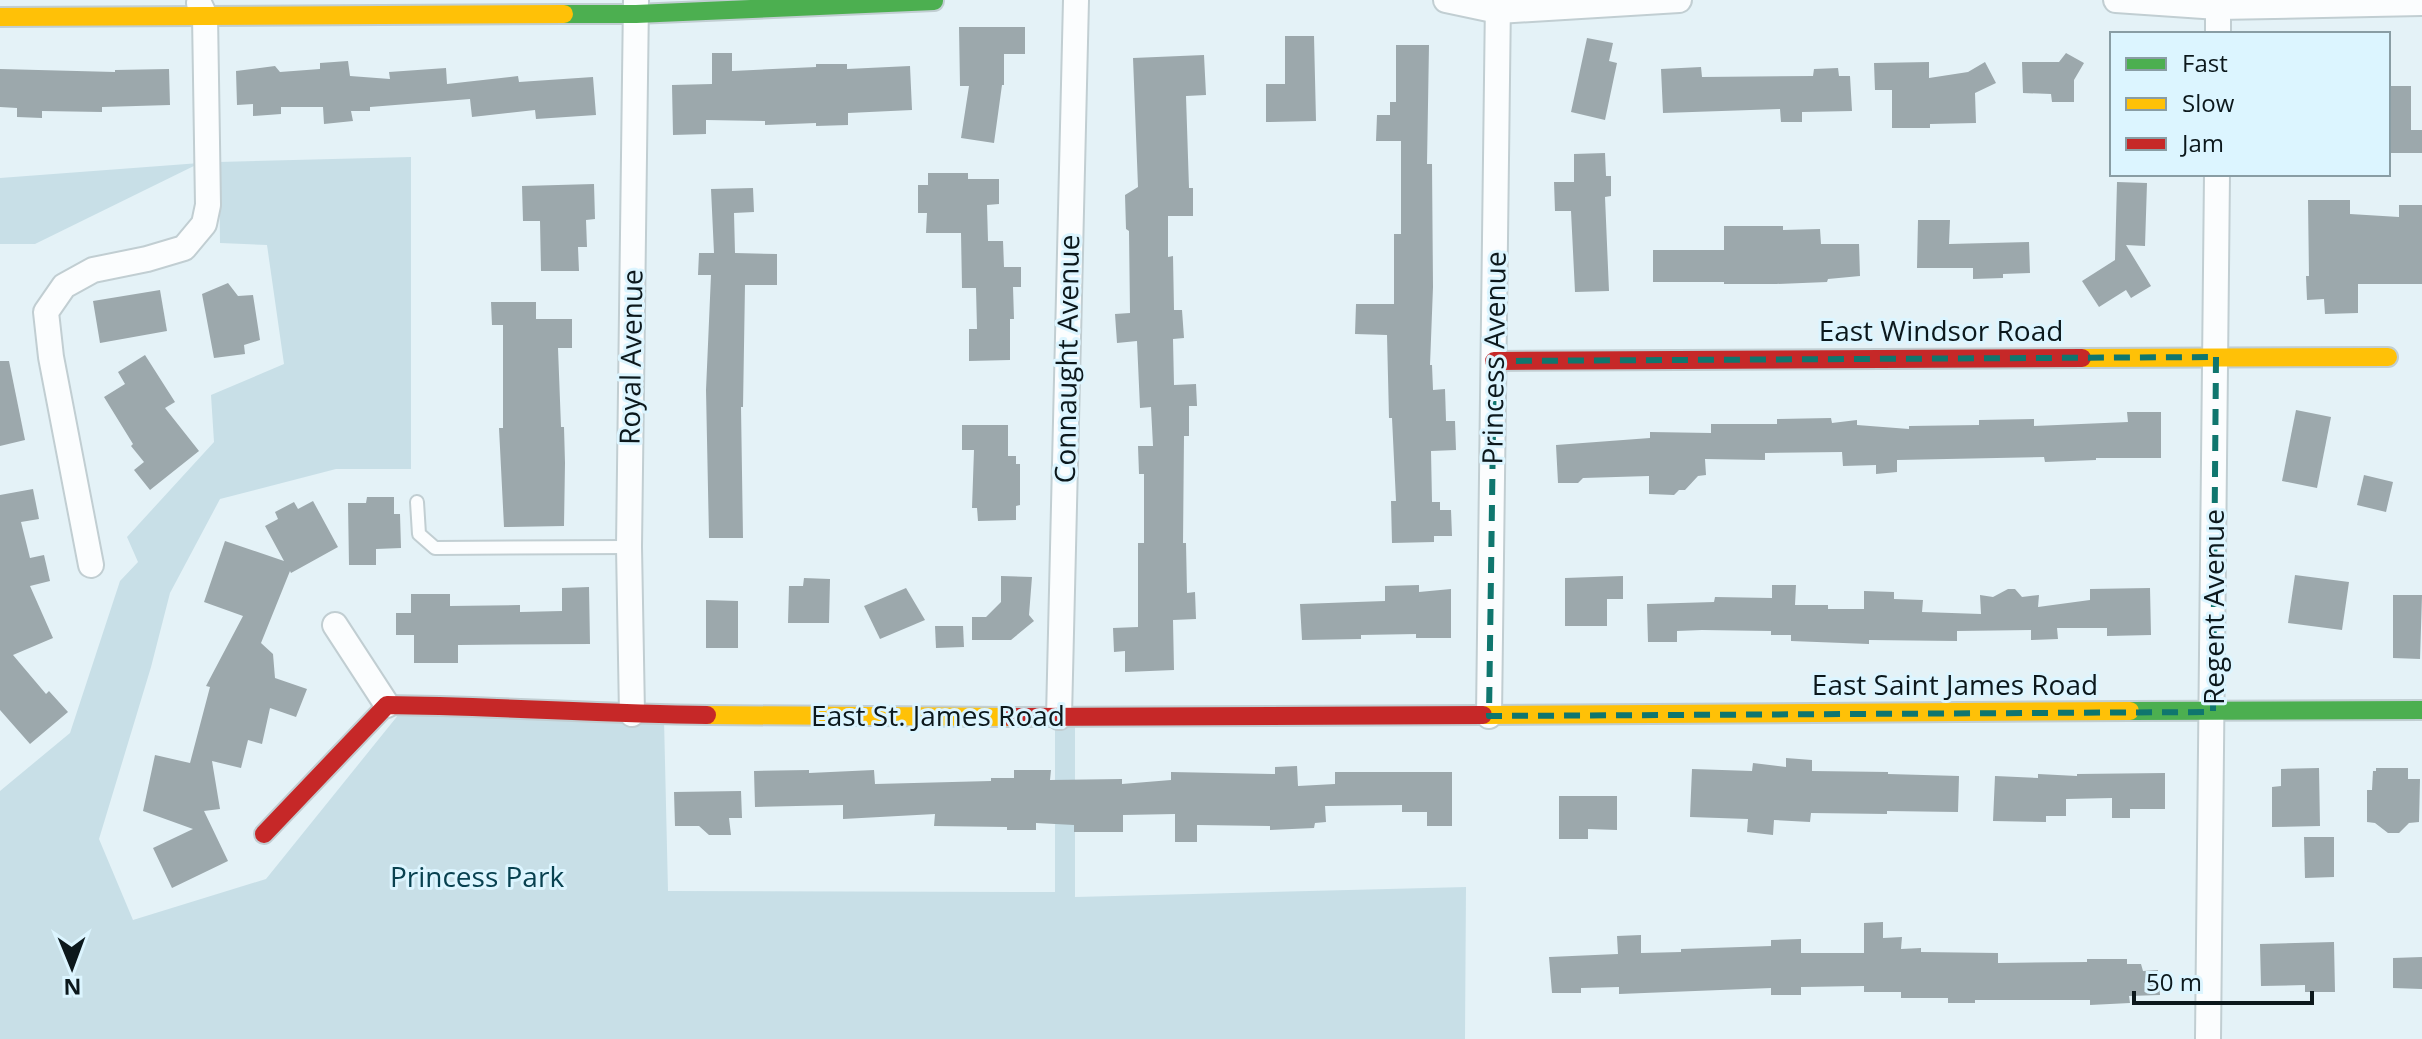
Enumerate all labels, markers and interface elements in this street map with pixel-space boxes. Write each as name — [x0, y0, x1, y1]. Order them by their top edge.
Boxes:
legend — [2110, 32, 2390, 176]
text: Fast — [2182, 46, 2228, 79]
text: Slow — [2182, 86, 2235, 119]
text: Jam — [2180, 126, 2224, 159]
street label: Connaught Avenue — [1045, 234, 1087, 484]
street label: Princess Avenue — [1472, 251, 1514, 465]
street label: Royal Avenue — [609, 269, 651, 445]
street label: East Windsor Road — [1819, 311, 2063, 349]
street label: Regent Avenue — [2194, 509, 2232, 705]
street label: East Saint James Road — [1812, 665, 2098, 703]
street label: East St. James Road — [811, 696, 1065, 734]
park label: Princess Park — [390, 857, 564, 895]
north arrow — [32, 927, 112, 1007]
scale bar — [2134, 955, 2312, 1005]
text: 50 m — [2146, 965, 2202, 998]
text: N — [63, 973, 82, 1003]

